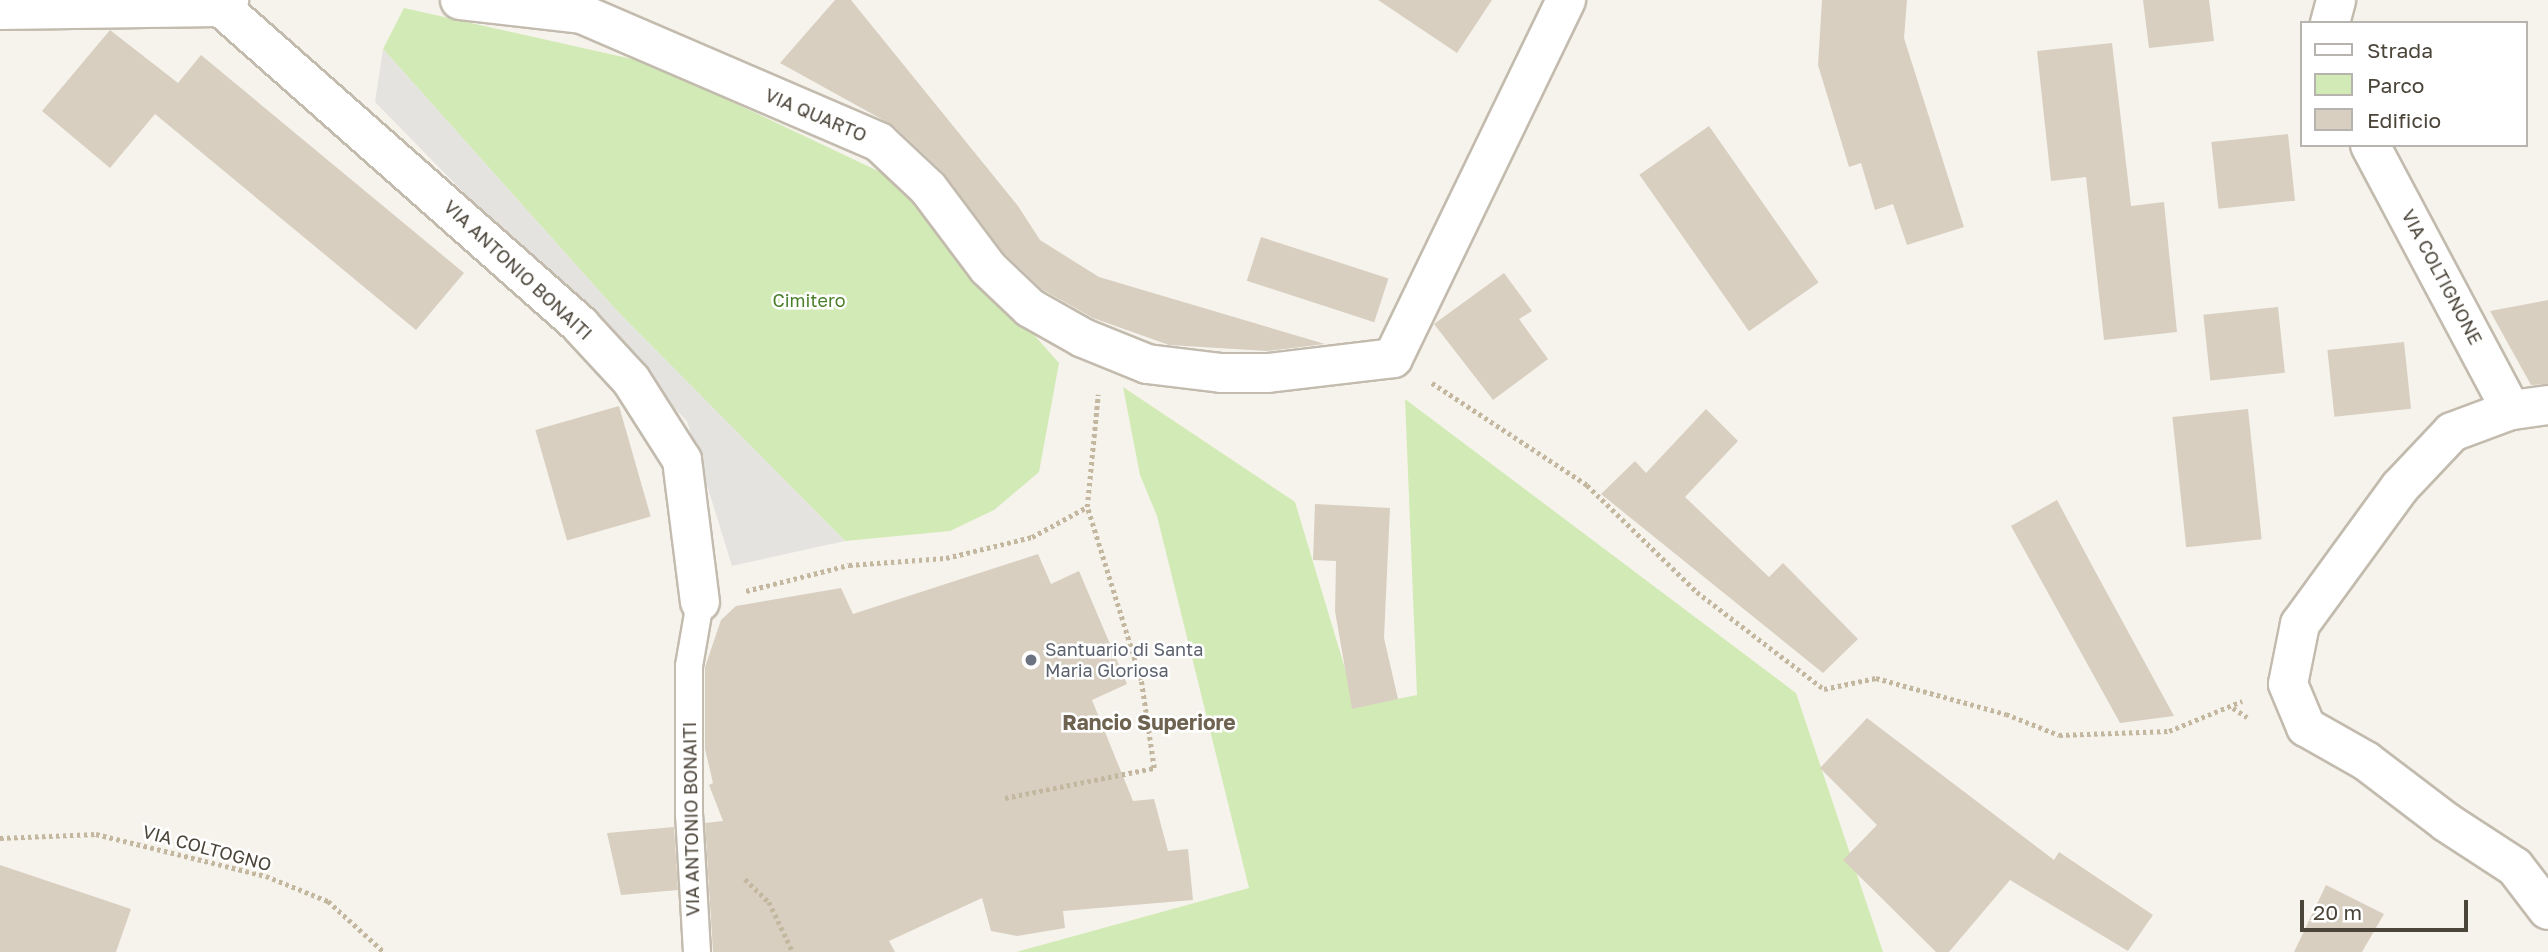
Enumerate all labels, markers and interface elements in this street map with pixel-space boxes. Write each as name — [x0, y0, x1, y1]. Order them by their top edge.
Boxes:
legend — [2300, 21, 2527, 147]
text: Strada — [2367, 37, 2433, 63]
text: Parco — [2367, 72, 2424, 98]
street label: VIA QUARTO — [762, 84, 870, 146]
text: Edificio — [2367, 107, 2441, 133]
street label: VIA ANTONIO BONAITI — [439, 196, 597, 344]
street label: VIA COLTIGNONE — [2397, 206, 2487, 348]
park label: Cimitero — [772, 289, 846, 311]
place label: Santuario di Santa Maria Gloriosa — [1045, 639, 1203, 682]
marker: Santuario di Santa Maria Gloriosa — [1023, 652, 1039, 668]
district label: Rancio Superiore — [1062, 709, 1236, 735]
street label: VIA ANTONIO BONAITI — [679, 721, 703, 917]
street label: VIA COLTOGNO — [140, 820, 274, 876]
scale bar — [2303, 886, 2471, 930]
text: 20 m — [2313, 899, 2362, 925]

